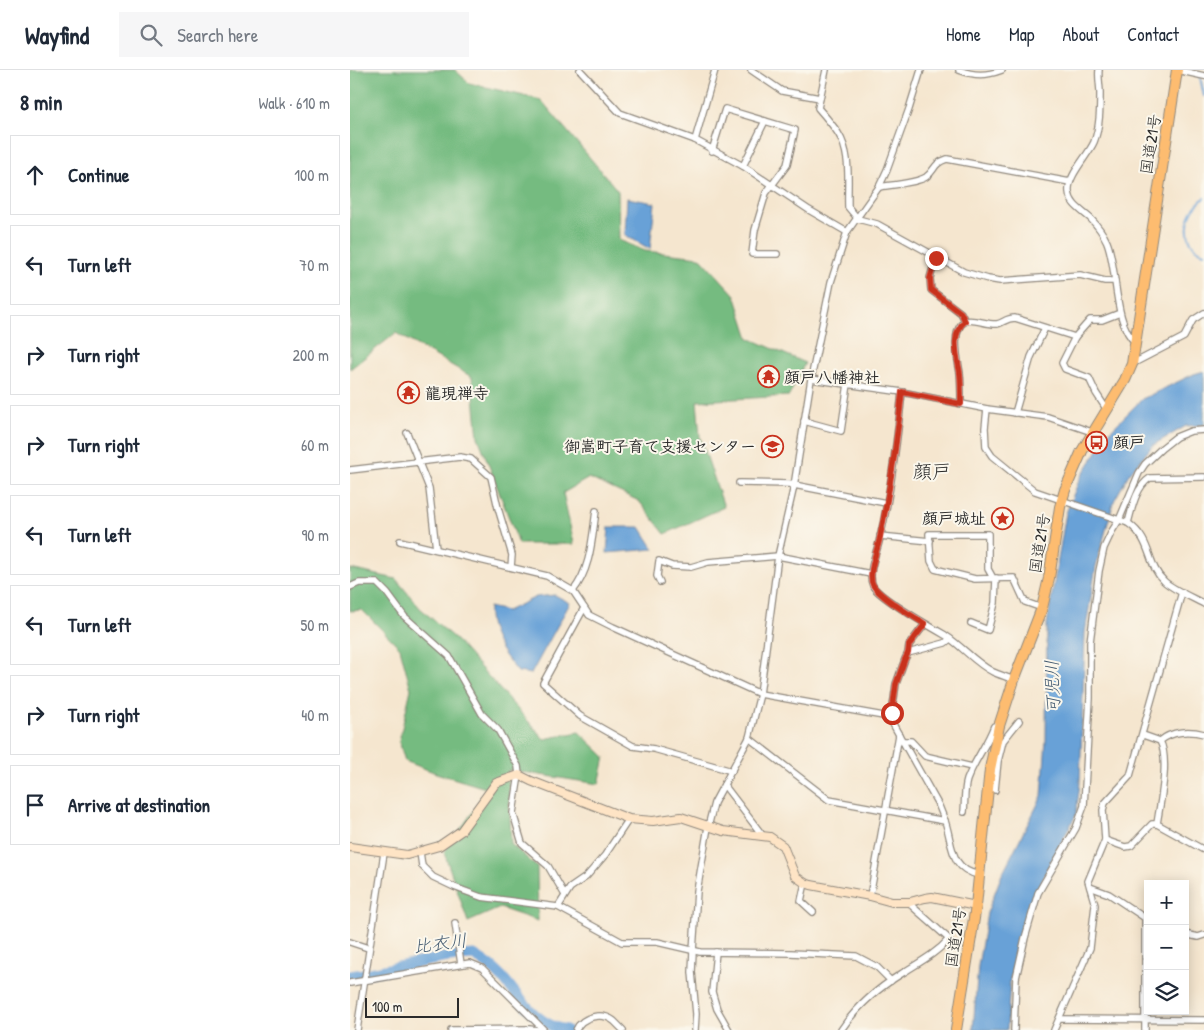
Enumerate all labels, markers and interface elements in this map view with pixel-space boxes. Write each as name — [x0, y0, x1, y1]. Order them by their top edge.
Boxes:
search box — [119, 12, 469, 57]
text: Wayfind — [25, 19, 89, 51]
icon: search — [137, 21, 165, 49]
text: Search here — [177, 22, 258, 48]
text: Home — [946, 22, 981, 47]
text: Map — [1009, 22, 1034, 47]
text: About — [1062, 22, 1099, 47]
text: Contact — [1127, 22, 1179, 47]
text: 8 min — [20, 88, 62, 117]
text: Walk · 610 m — [258, 92, 330, 114]
street label: 国道21号 — [1134, 112, 1166, 176]
icon: ahead — [21, 161, 49, 189]
text: Continue — [68, 162, 129, 188]
text: 100 m — [294, 164, 329, 186]
route end — [925, 247, 948, 270]
icon: left — [21, 251, 49, 279]
text: Turn left — [68, 252, 131, 278]
text: 70 m — [299, 254, 329, 276]
icon: right — [21, 341, 49, 369]
text: Turn right — [68, 342, 139, 368]
text: 200 m — [293, 344, 329, 366]
temple icon: 顔戸八幡神社 — [756, 365, 780, 389]
place label: 顔戸八幡神社 — [784, 366, 880, 388]
temple icon: 龍現禅寺 — [397, 381, 421, 405]
place label: 龍現禅寺 — [425, 382, 489, 404]
bus stop icon: 顔戸 — [1085, 430, 1109, 454]
icon: right — [21, 431, 49, 459]
place label: 顔戸 — [1113, 431, 1145, 453]
text: Turn right — [68, 432, 139, 458]
text: 60 m — [301, 434, 329, 456]
school or university icon: 御嵩町子育て支援センター — [760, 434, 784, 458]
place label: 御嵩町子育て支援センター — [564, 435, 756, 457]
district label: 顔戸 — [913, 458, 951, 484]
place icon: 顔戸城址 — [990, 506, 1014, 530]
place label: 顔戸城址 — [922, 507, 986, 529]
street label: 国道21号 — [1023, 511, 1055, 575]
icon: left — [21, 521, 49, 549]
text: Turn left — [68, 522, 131, 548]
text: 90 m — [301, 524, 329, 546]
icon: left — [21, 611, 49, 639]
text: Turn left — [68, 612, 131, 638]
text: 50 m — [301, 614, 329, 636]
water label: 可児川 — [1039, 660, 1065, 714]
icon: right — [21, 701, 49, 729]
text: Turn right — [68, 702, 139, 728]
route start — [881, 702, 904, 725]
text: 40 m — [301, 704, 329, 726]
icon: arrive — [21, 791, 49, 819]
text: Arrive at destination — [68, 792, 210, 818]
map controls — [1144, 880, 1189, 1015]
button: + — [1144, 880, 1189, 925]
street label: 国道21号 — [939, 905, 971, 969]
button: − — [1144, 925, 1189, 970]
water label: 比衣川 — [412, 927, 468, 959]
button: layers — [1144, 970, 1189, 1015]
scale bar — [365, 995, 459, 1018]
text: 100 m — [372, 997, 402, 1016]

